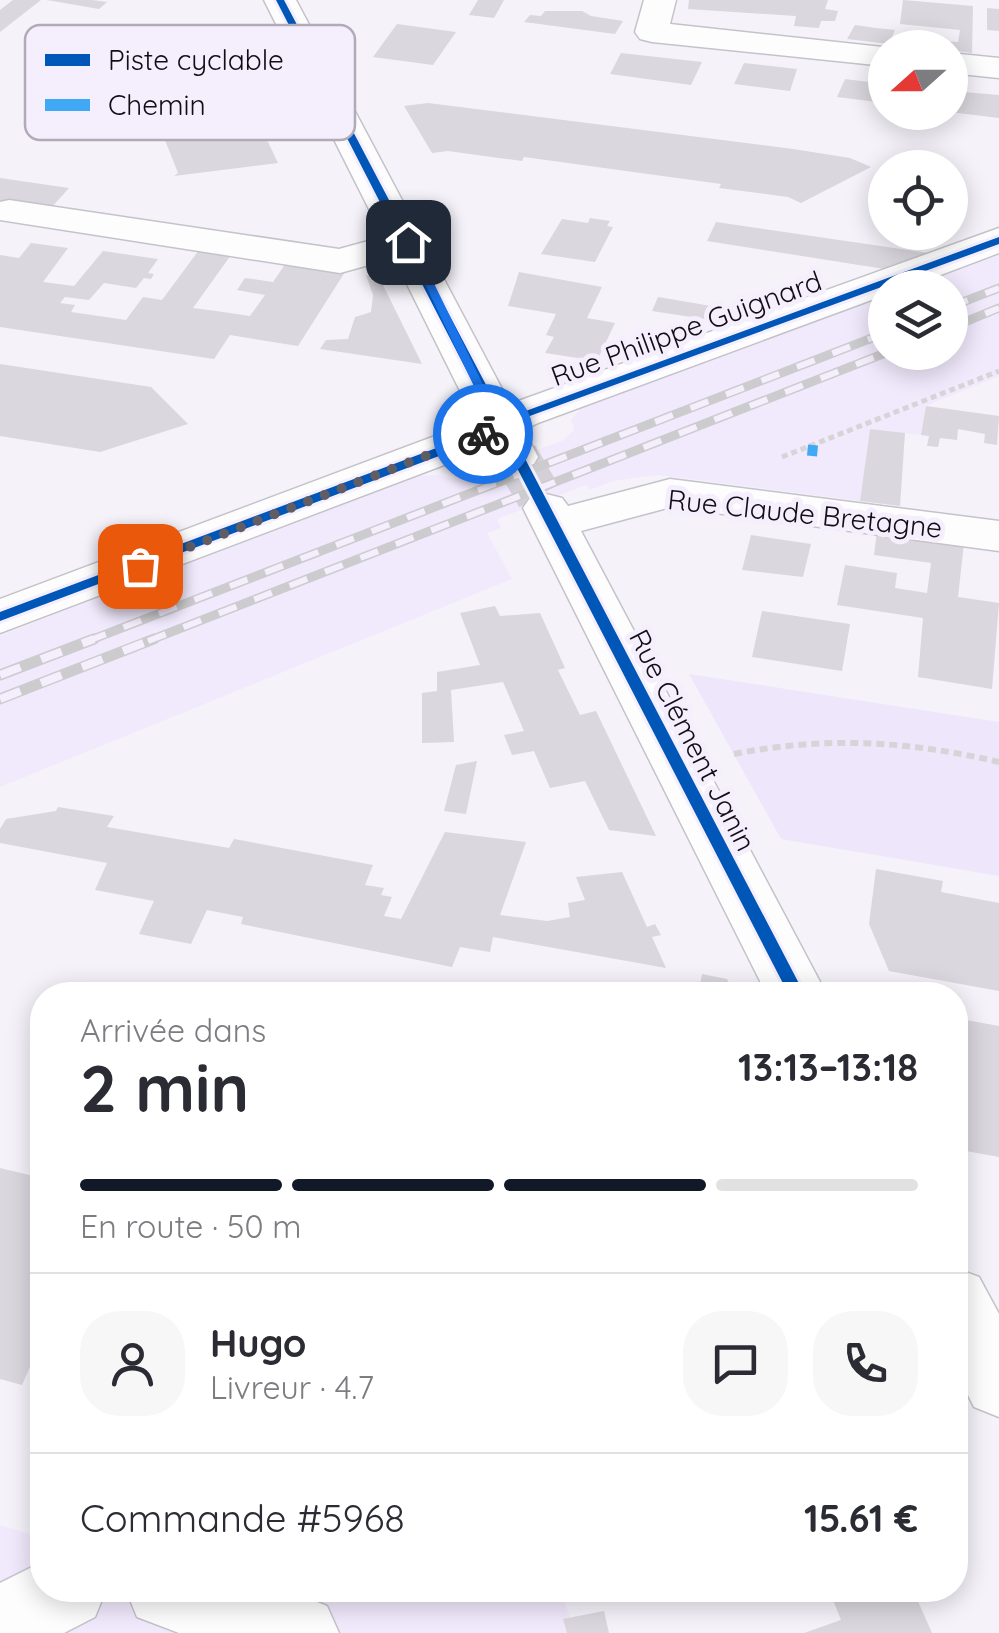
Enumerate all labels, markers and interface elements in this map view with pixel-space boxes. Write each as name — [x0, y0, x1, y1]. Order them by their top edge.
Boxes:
legend — [25, 25, 355, 140]
north arrow — [868, 30, 968, 130]
map controls — [868, 30, 968, 370]
text: Piste cyclable — [108, 42, 284, 77]
text: Chemin — [108, 87, 206, 122]
button: locate — [868, 150, 968, 250]
pin — [366, 200, 451, 285]
icon: home — [381, 215, 436, 270]
street label: Rue Philippe Guignard — [546, 263, 826, 393]
button: layers — [868, 270, 968, 370]
courier — [433, 384, 533, 484]
icon: bike — [456, 407, 511, 462]
street label: Rue Claude Bretagne — [666, 481, 944, 545]
pin — [98, 524, 183, 609]
icon: bag — [113, 539, 168, 594]
street label: Rue Clément Janin — [622, 623, 764, 857]
text: Arrivée dans — [80, 1010, 266, 1050]
text: 13:13–13:18 — [738, 1043, 918, 1091]
text: 2 min — [80, 1047, 249, 1128]
text: En route · 50 m — [80, 1206, 301, 1246]
button: person — [80, 1311, 185, 1416]
button: chat — [683, 1311, 788, 1416]
button: phone — [813, 1311, 918, 1416]
text: Hugo — [210, 1319, 306, 1367]
text: Livreur · 4.7 — [210, 1367, 374, 1407]
text: Commande #5968 — [80, 1494, 405, 1542]
text: 15.61 € — [804, 1494, 918, 1542]

